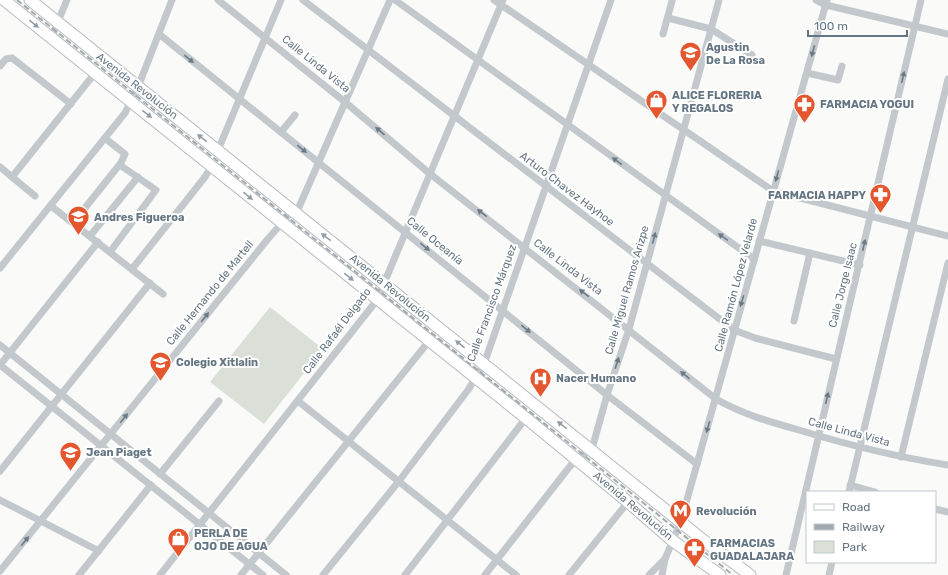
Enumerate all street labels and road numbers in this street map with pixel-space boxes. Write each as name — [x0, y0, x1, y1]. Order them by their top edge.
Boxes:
street label: Calle Linda Vista — [279, 33, 353, 95]
street label: Avenida Revolución — [94, 50, 180, 122]
street label: Arturo Chavez Hayhoe — [517, 149, 617, 229]
street label: Calle Oceanía — [404, 214, 466, 268]
street label: Calle Ramón López Velarde — [712, 217, 760, 353]
street label: Calle Miguel Ramos Arizpe — [602, 224, 652, 356]
street label: Calle Linda Vista — [531, 236, 605, 298]
street label: Calle Hernando de Martell — [164, 238, 256, 348]
street label: Calle Jorge Isaac — [826, 241, 860, 329]
street label: Calle Francisco Márquez — [465, 242, 519, 363]
street label: Avenida Revolución — [347, 251, 433, 325]
street label: Calle Rafaél Delgado — [300, 285, 374, 377]
street label: Calle Linda Vista — [807, 415, 891, 449]
street label: Avenida Revolución — [591, 469, 675, 543]

